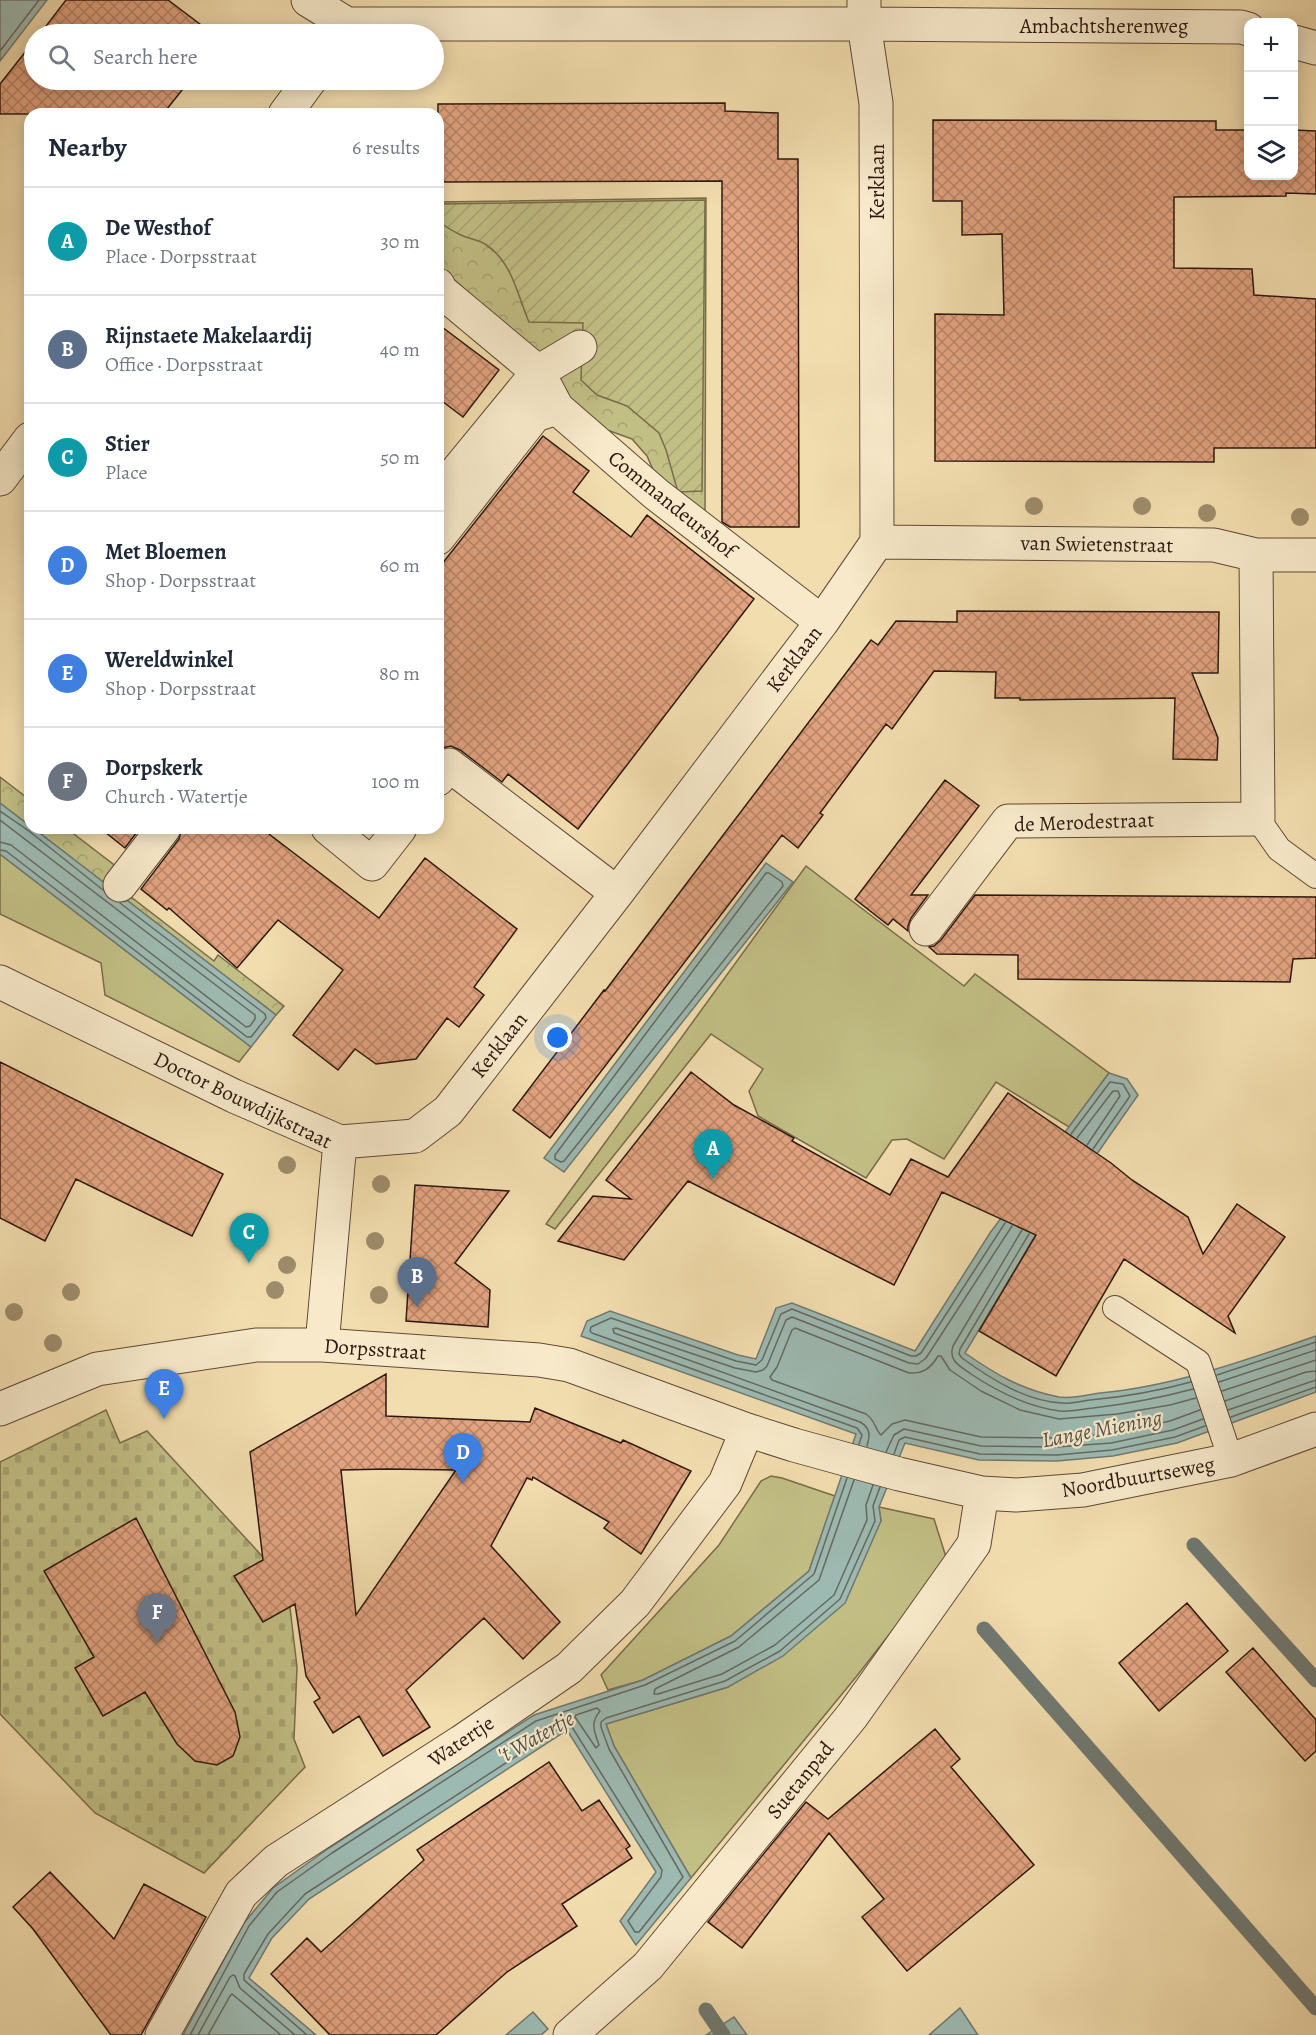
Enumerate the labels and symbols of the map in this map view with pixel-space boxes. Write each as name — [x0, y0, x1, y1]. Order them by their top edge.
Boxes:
street label: Ambachtsherenweg — [1019, 12, 1189, 40]
street label: Kerklaan — [863, 144, 891, 220]
street label: Commandeurshof — [602, 444, 744, 566]
street label: van Swietenstraat — [1019, 529, 1174, 559]
street label: Kerklaan — [760, 620, 828, 698]
street label: de Merodestraat — [1013, 806, 1155, 838]
street label: Kerklaan — [464, 1006, 534, 1084]
your location — [543, 1023, 572, 1052]
street label: Doctor Bouwdijkstraat — [149, 1045, 337, 1155]
pin: A — [694, 1130, 732, 1179]
pin: C — [230, 1214, 268, 1263]
pin: B — [398, 1258, 436, 1307]
street label: Dorpsstraat — [323, 1331, 427, 1367]
pin: E — [144, 1370, 184, 1419]
water label: Lange Miening — [1039, 1403, 1165, 1455]
pin: D — [444, 1434, 482, 1483]
street label: Noordbuurtseweg — [1059, 1450, 1217, 1504]
pin: F — [138, 1594, 176, 1643]
water label: 't Watertje — [492, 1704, 580, 1770]
street label: Watertje — [422, 1709, 499, 1774]
street label: Suetanpad — [760, 1735, 840, 1825]

